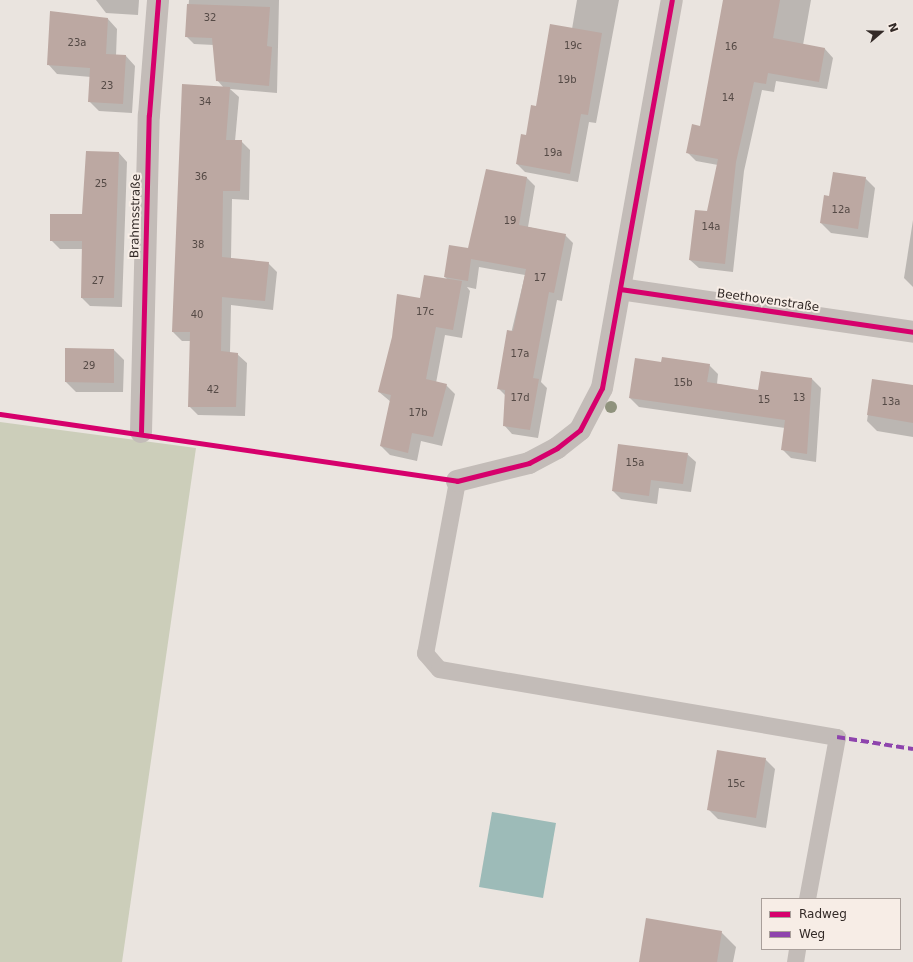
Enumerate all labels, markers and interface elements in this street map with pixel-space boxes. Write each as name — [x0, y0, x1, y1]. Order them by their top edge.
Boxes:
house number: 32 — [204, 12, 216, 24]
north arrow — [861, 12, 901, 52]
text: N — [885, 21, 900, 34]
house number: 23a — [68, 37, 86, 49]
house number: 19c — [564, 40, 582, 52]
house number: 16 — [725, 41, 737, 53]
house number: 19b — [557, 74, 577, 86]
house number: 23 — [101, 80, 113, 92]
house number: 14 — [722, 92, 734, 104]
house number: 34 — [199, 96, 211, 108]
house number: 19a — [544, 147, 562, 159]
house number: 36 — [195, 171, 207, 183]
street label: Brahmsstraße — [128, 174, 144, 258]
house number: 25 — [95, 178, 107, 190]
house number: 12a — [832, 204, 850, 216]
house number: 19 — [504, 215, 516, 227]
house number: 14a — [702, 221, 720, 233]
house number: 38 — [192, 239, 204, 251]
house number: 17 — [534, 272, 546, 284]
house number: 27 — [92, 275, 104, 287]
street label: Beethovenstraße — [716, 287, 820, 315]
house number: 17c — [416, 306, 434, 318]
house number: 40 — [191, 309, 203, 321]
house number: 17a — [511, 348, 529, 360]
house number: 29 — [83, 360, 95, 372]
house number: 15b — [673, 377, 693, 389]
house number: 42 — [207, 384, 219, 396]
house number: 17d — [510, 392, 530, 404]
house number: 13 — [793, 392, 805, 404]
house number: 15 — [758, 394, 770, 406]
house number: 13a — [882, 396, 900, 408]
house number: 17b — [408, 407, 428, 419]
house number: 15a — [626, 457, 644, 469]
house number: 15c — [727, 778, 745, 790]
legend — [761, 898, 901, 950]
text: Radweg — [799, 907, 847, 921]
text: Weg — [799, 927, 825, 941]

